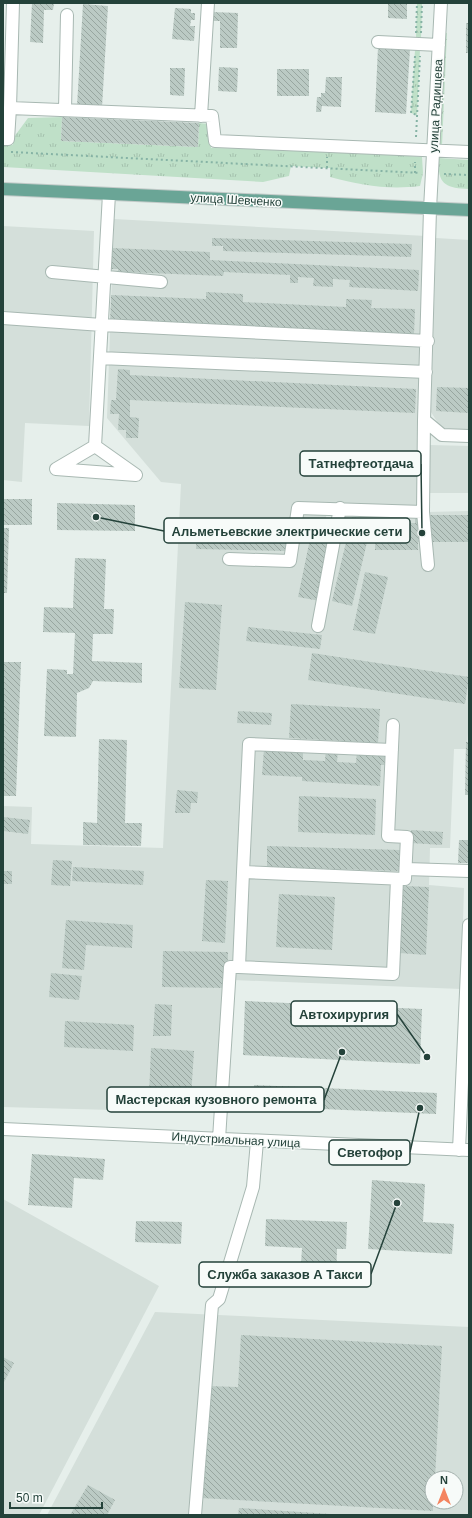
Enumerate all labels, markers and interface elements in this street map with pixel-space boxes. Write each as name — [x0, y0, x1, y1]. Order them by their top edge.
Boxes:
street label: улица Радищева — [427, 59, 445, 153]
street label: улица Шевченко — [190, 191, 282, 209]
callout: Татнефтеотдача — [300, 451, 421, 476]
text: Татнефтеотдача — [309, 456, 414, 471]
callout: Альметьевские электрические сети — [164, 518, 410, 543]
text: Альметьевские электрические сети — [172, 524, 402, 539]
callout: Автохирургия — [291, 1001, 397, 1026]
text: Автохирургия — [299, 1007, 389, 1022]
callout: Мастерская кузовного ремонта — [107, 1087, 324, 1112]
text: Мастерская кузовного ремонта — [115, 1092, 317, 1107]
street label: Индустриальная улица — [171, 1130, 301, 1150]
callout: Светофор — [329, 1140, 410, 1165]
text: Светофор — [337, 1145, 403, 1160]
callout: Служба заказов А Такси — [199, 1262, 371, 1287]
text: Служба заказов А Такси — [207, 1267, 363, 1282]
north arrow — [424, 1470, 464, 1510]
text: N — [440, 1474, 448, 1486]
scale bar — [10, 1484, 102, 1510]
text: 50 m — [16, 1491, 43, 1505]

